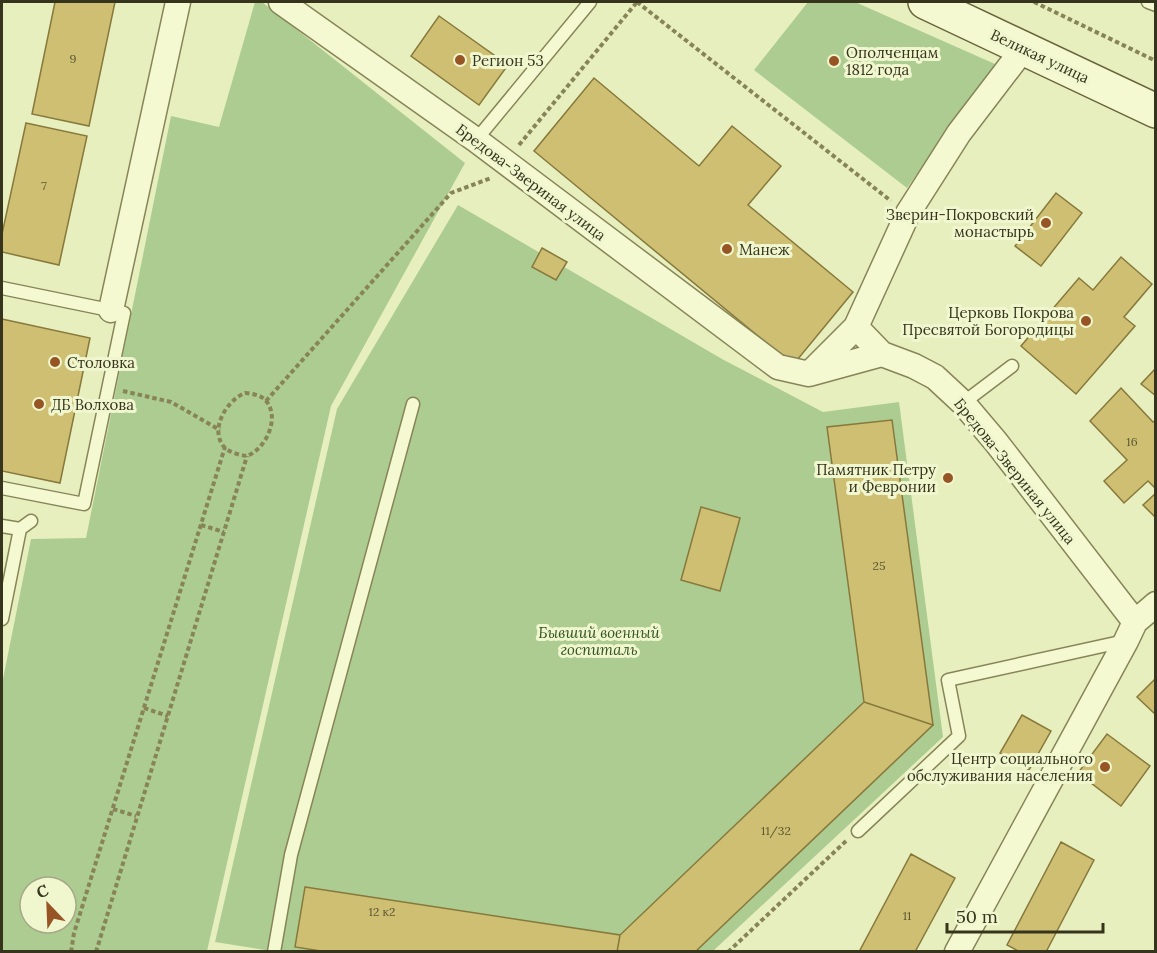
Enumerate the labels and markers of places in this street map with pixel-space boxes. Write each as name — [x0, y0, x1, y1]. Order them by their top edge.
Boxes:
place label: Ополченцам 1812 года — [846, 43, 939, 79]
place label: Регион 53 — [472, 51, 544, 70]
marker: Регион 53 — [453, 53, 467, 67]
marker: Ополченцам 1812 года — [827, 54, 841, 68]
place label: Зверин-Покровский монастырь — [886, 205, 1034, 241]
marker: Зверин-Покровский монастырь — [1039, 216, 1053, 230]
place label: Манеж — [739, 240, 790, 259]
marker: Манеж — [720, 242, 734, 256]
place label: Церковь Покрова Пресвятой Богородицы — [902, 303, 1074, 339]
marker: Церковь Покрова Пресвятой Богородицы — [1079, 314, 1093, 328]
place label: Столовка — [67, 353, 135, 372]
marker: Столовка — [48, 355, 62, 369]
place label: ДБ Волхова — [51, 395, 134, 414]
marker: ДБ Волхова — [32, 397, 46, 411]
place label: Памятник Петру и Февронии — [816, 460, 936, 496]
marker: Памятник Петру и Февронии — [941, 471, 955, 485]
place label: Центр социального обслуживания населения — [907, 749, 1093, 785]
marker: Центр социального обслуживания населения — [1098, 760, 1112, 774]

